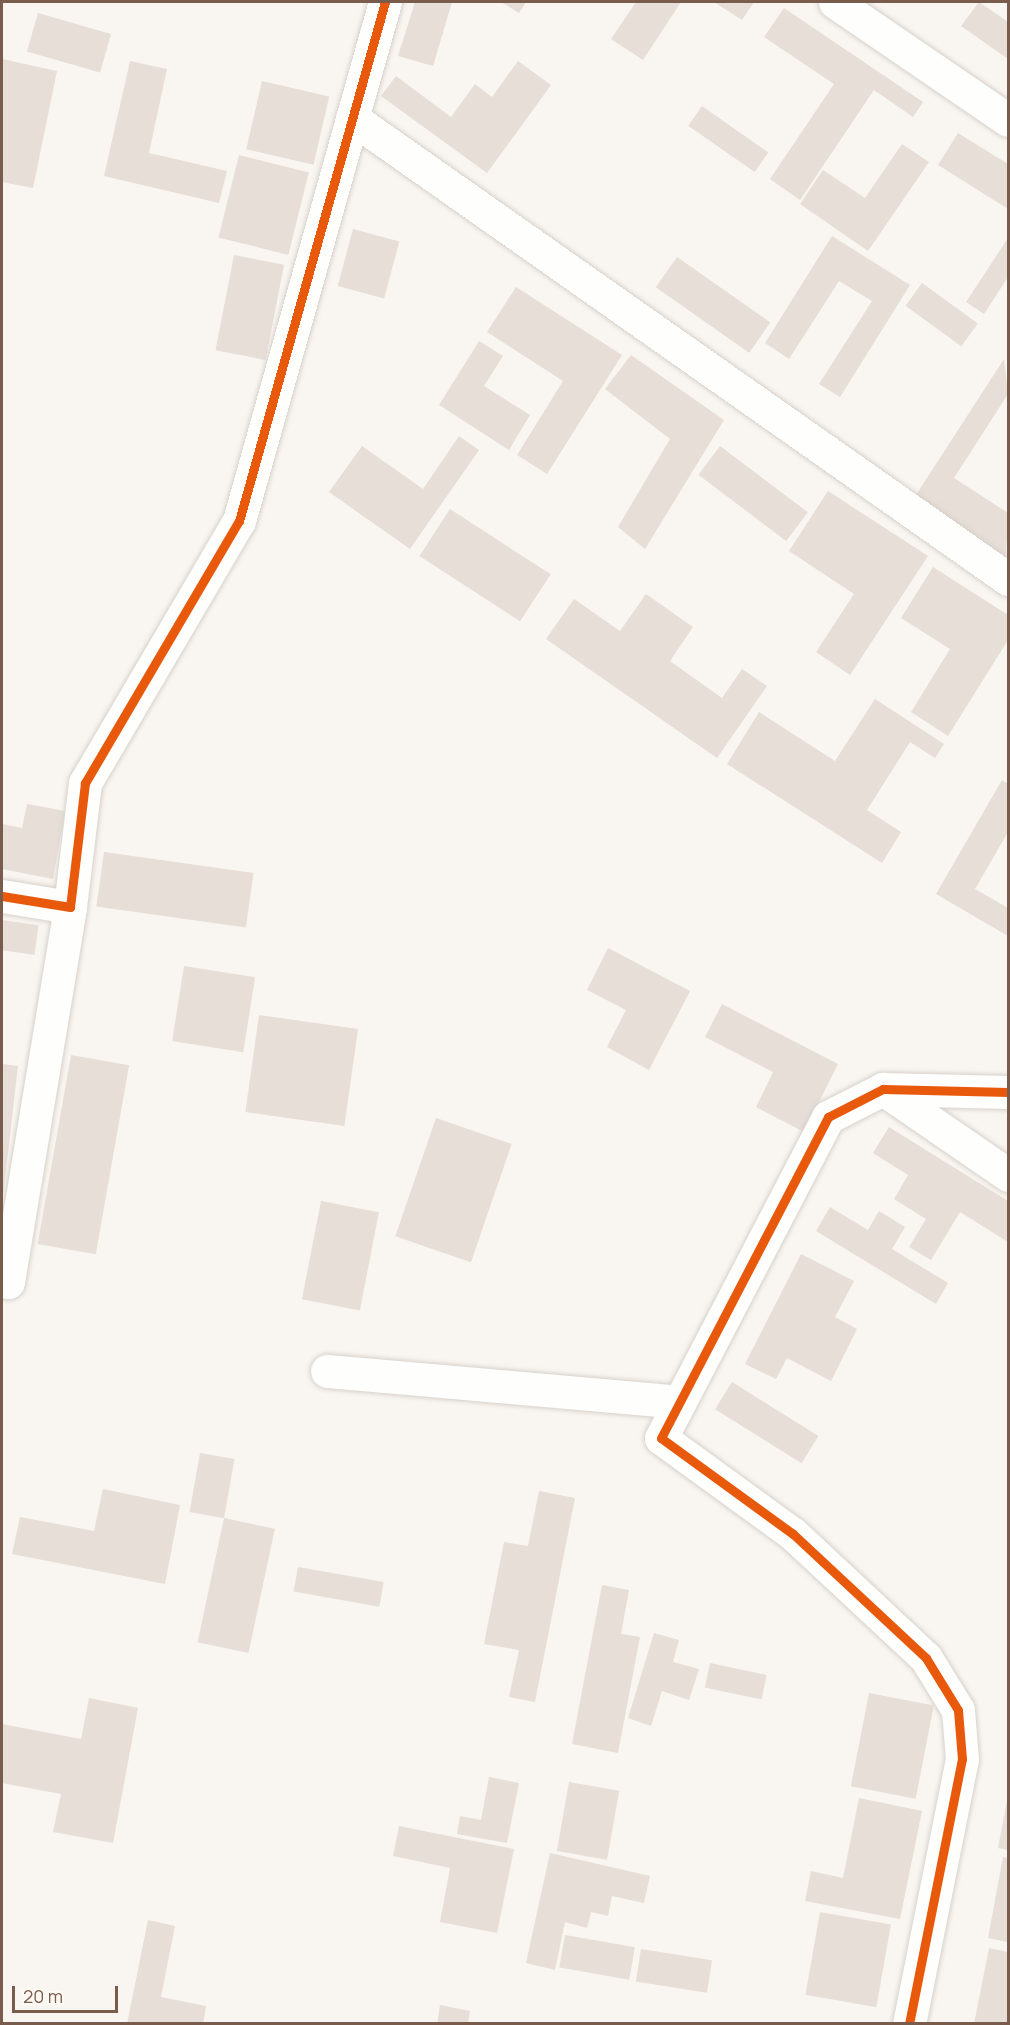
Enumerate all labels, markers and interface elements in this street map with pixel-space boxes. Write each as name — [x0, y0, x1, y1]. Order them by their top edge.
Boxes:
scale bar — [15, 1974, 122, 2012]
text: 20 m — [23, 1984, 63, 2008]

